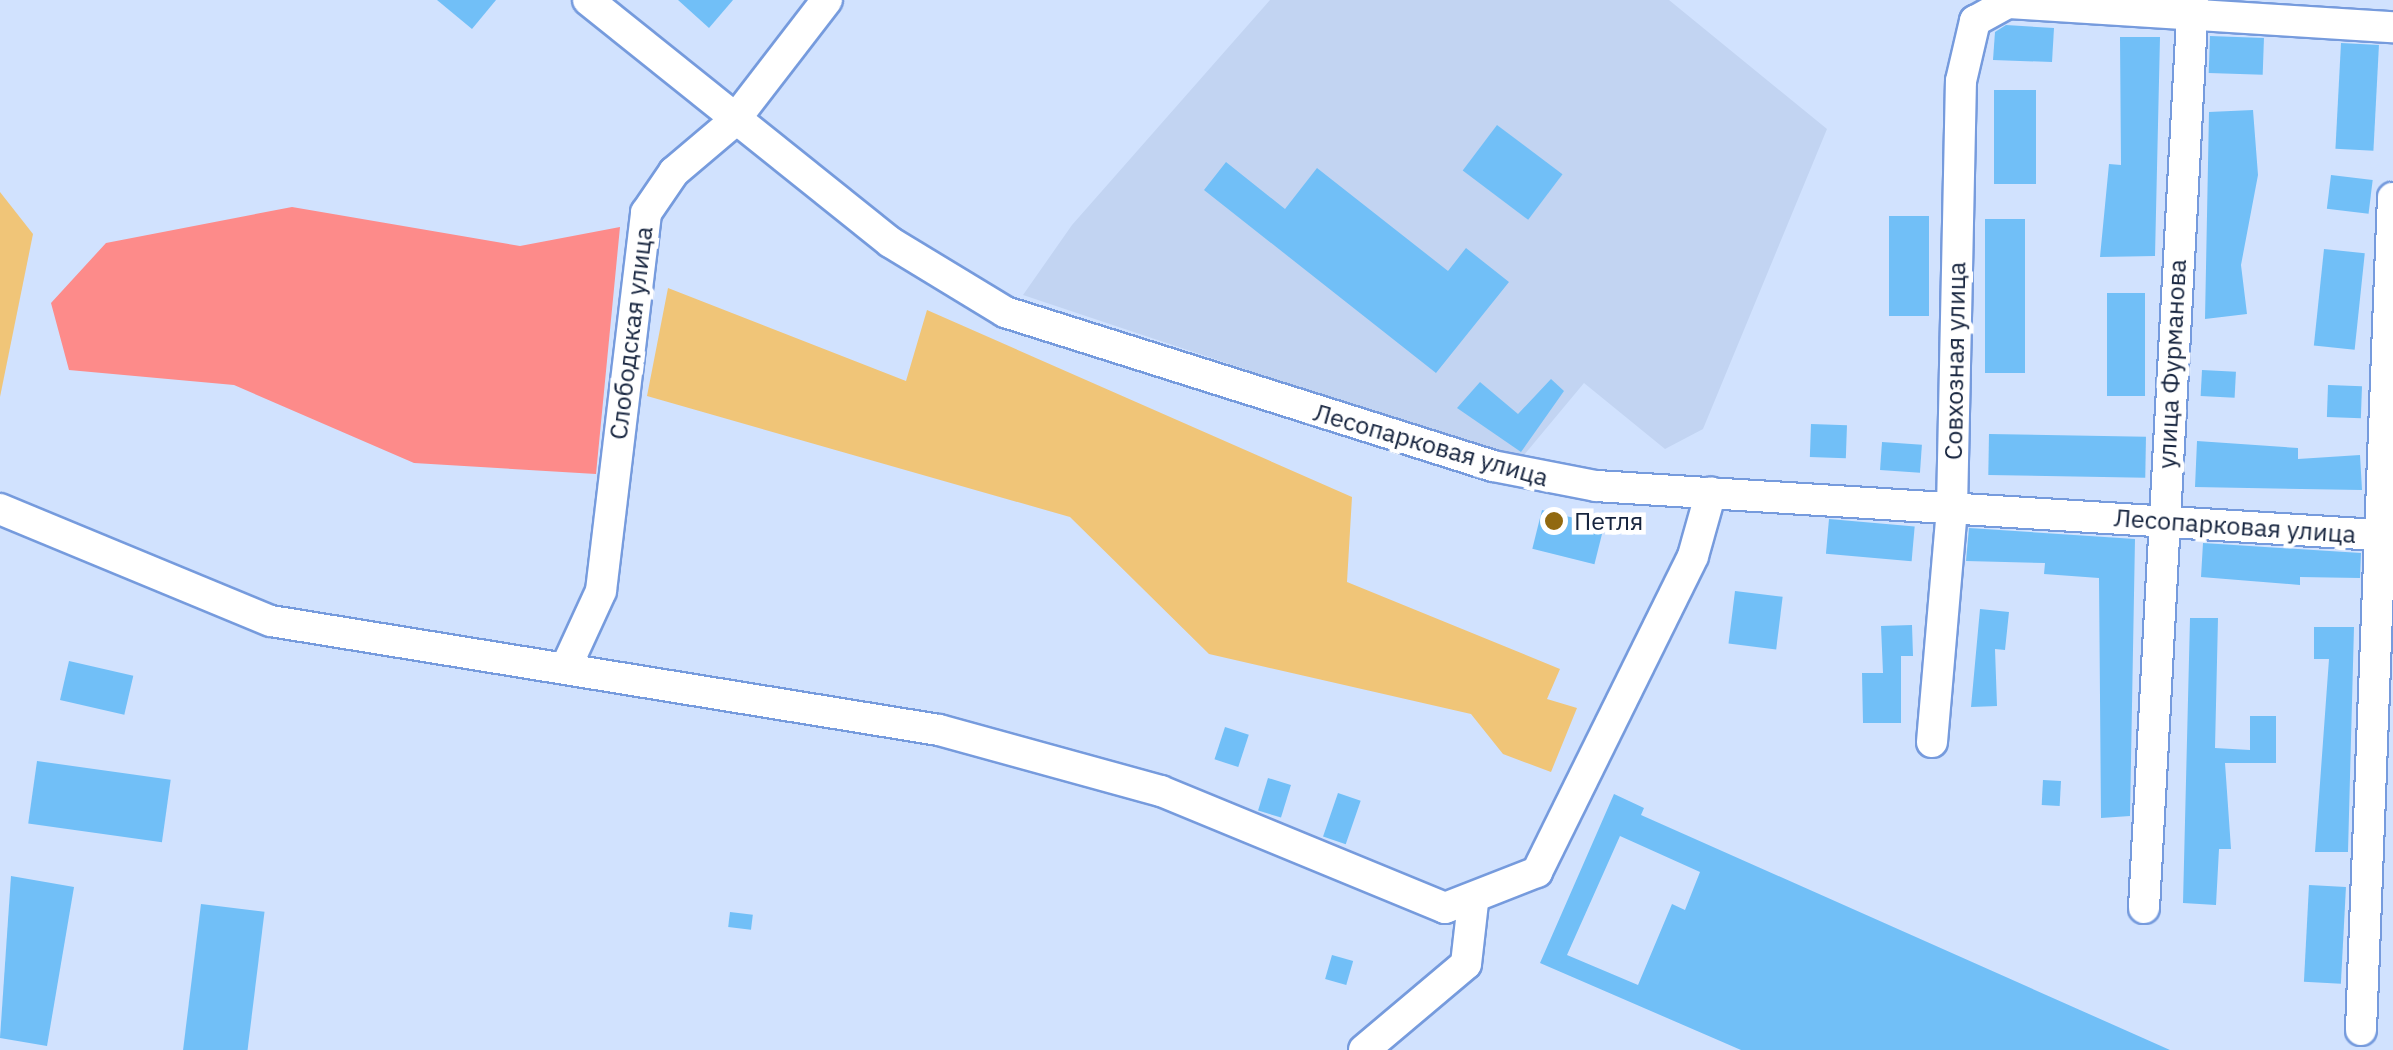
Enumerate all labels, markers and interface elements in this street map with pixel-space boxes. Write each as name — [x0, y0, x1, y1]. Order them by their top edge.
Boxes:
street label: Слободская улица — [603, 225, 659, 441]
street label: улица Фурманова — [2152, 258, 2192, 470]
street label: Совхозная улица — [1938, 262, 1972, 460]
street label: Лесопарковая улица — [1310, 397, 1552, 493]
street label: Лесопарковая улица — [2113, 503, 2357, 549]
place label: Петля — [1574, 506, 1643, 536]
marker: Петля — [1543, 510, 1565, 532]

